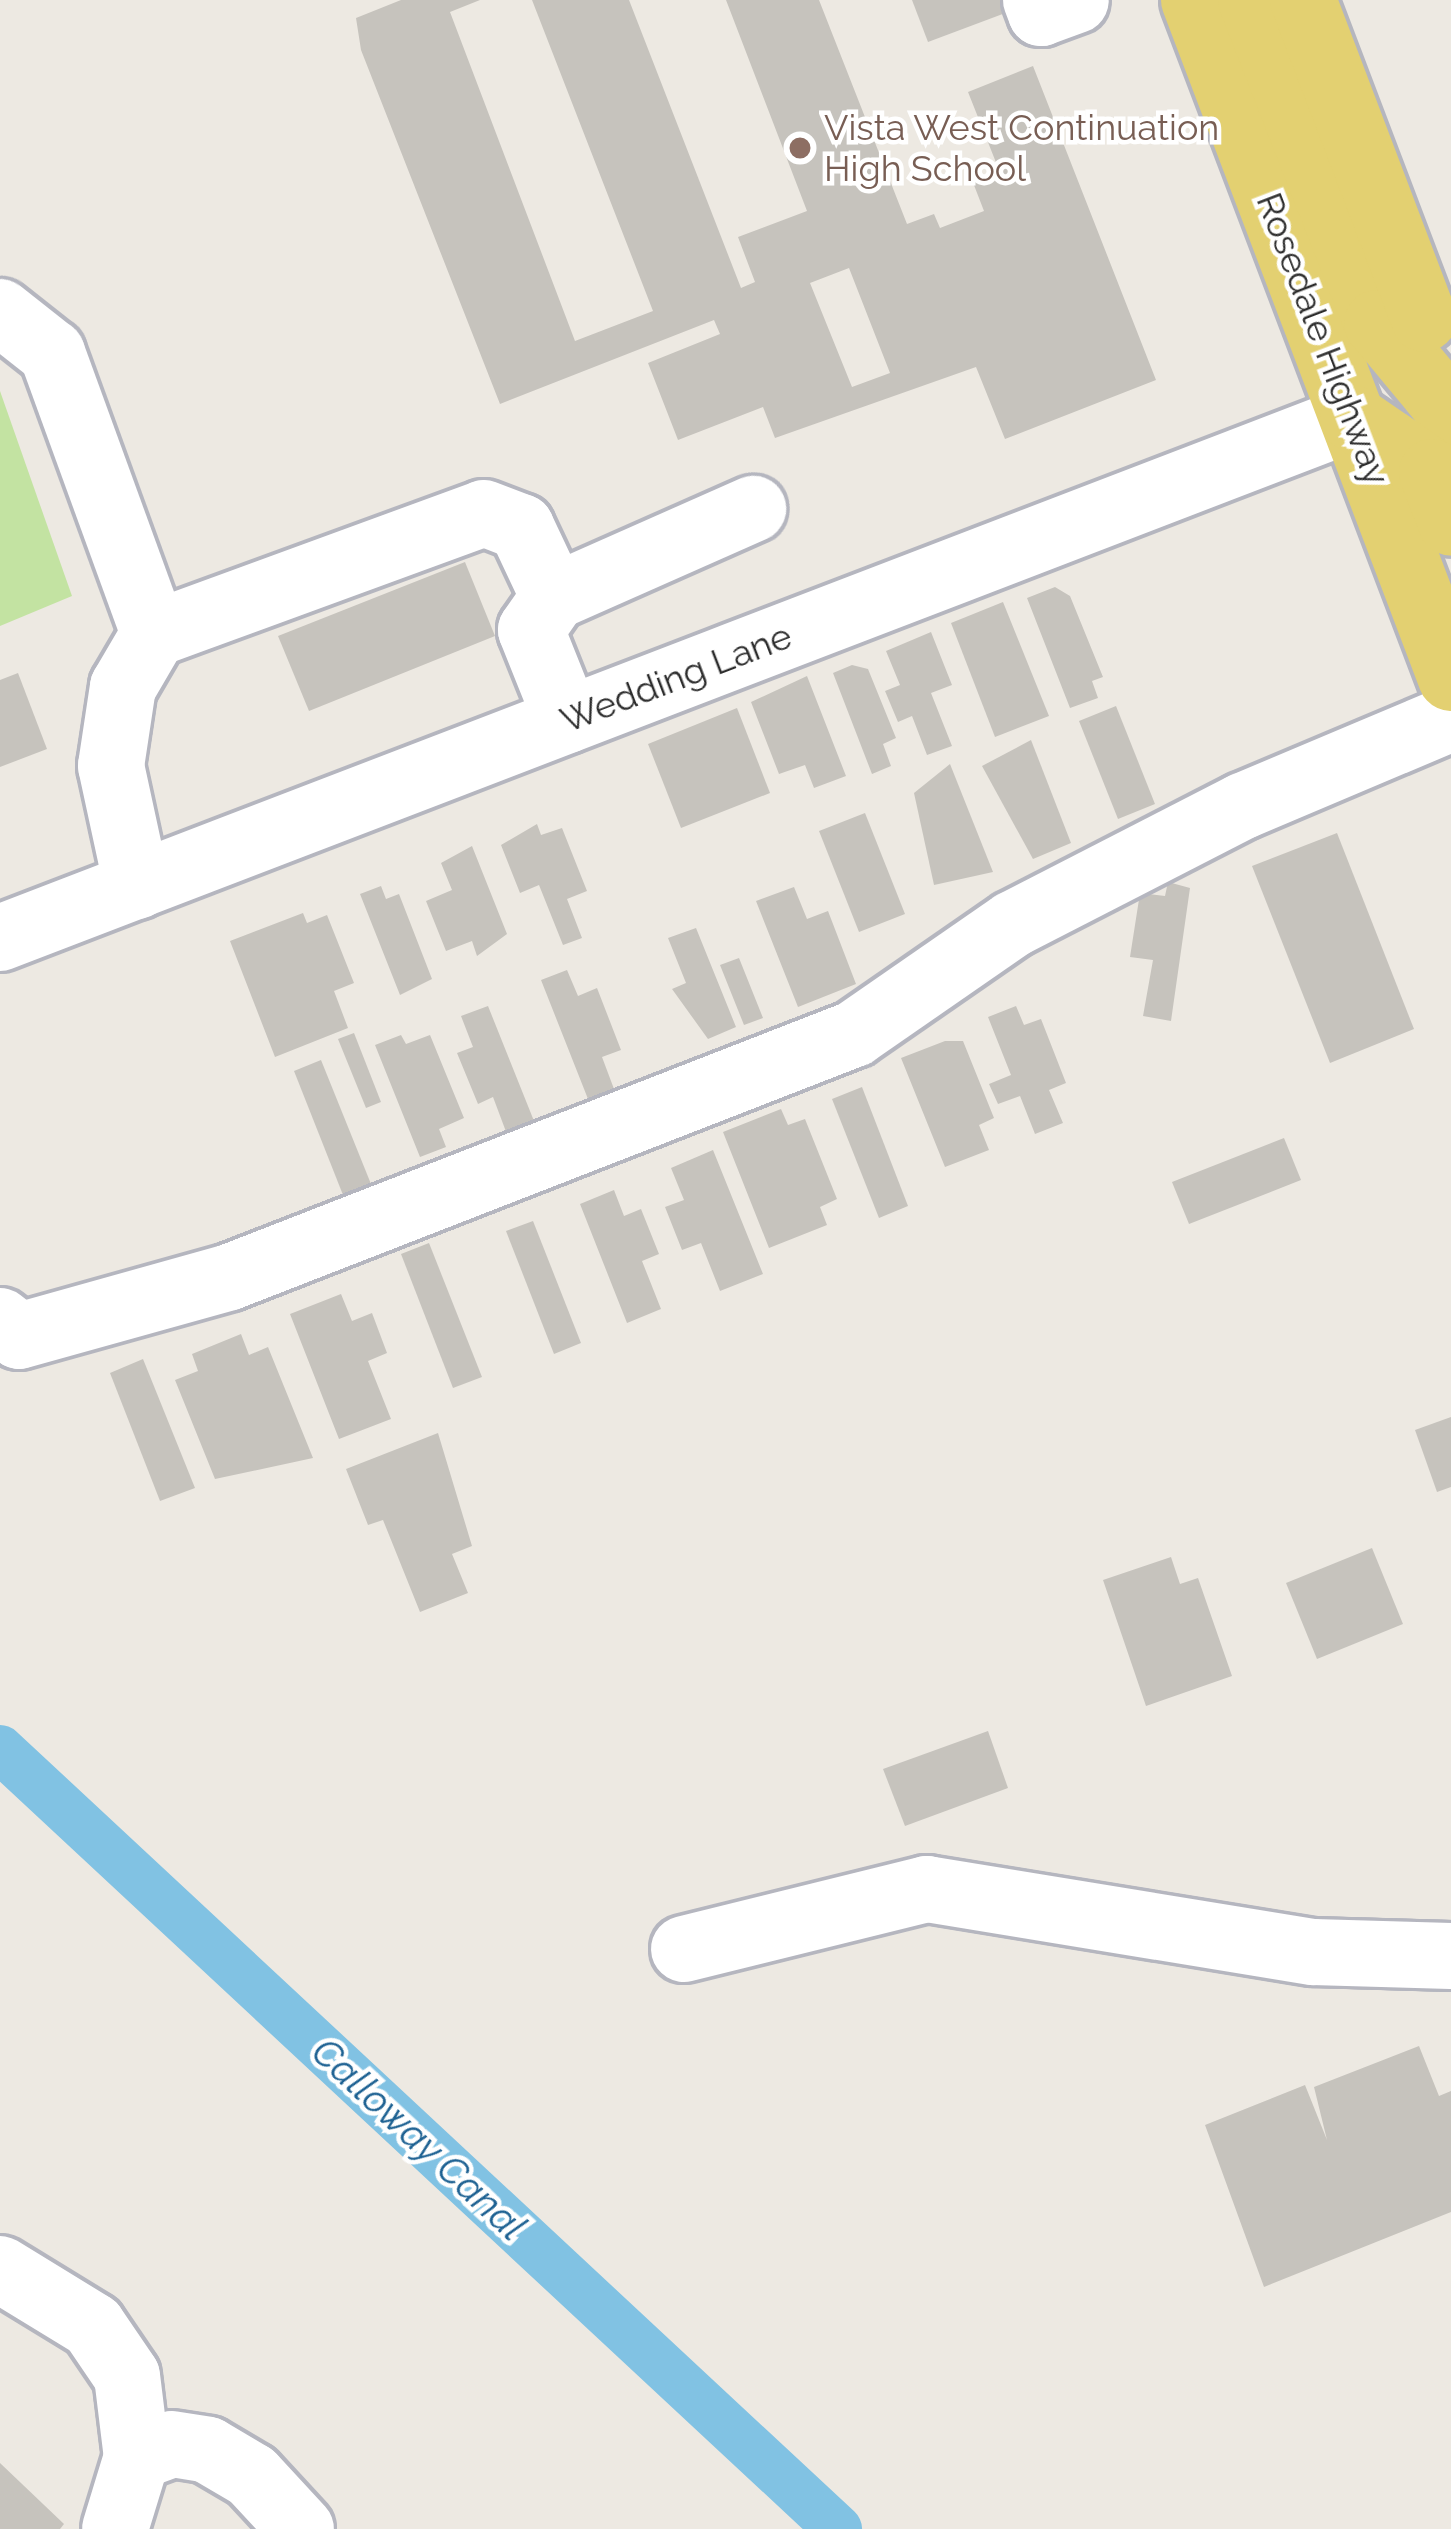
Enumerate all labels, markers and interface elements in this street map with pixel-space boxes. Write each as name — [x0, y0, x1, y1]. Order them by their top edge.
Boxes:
place label: Vista West Continuation High School — [824, 105, 1221, 190]
marker: Vista West Continuation High School — [787, 135, 813, 161]
street label: Rosedale Highway — [1247, 187, 1399, 491]
street label: Wedding Lane — [554, 614, 798, 742]
water label: Calloway Canal — [302, 2028, 536, 2250]

